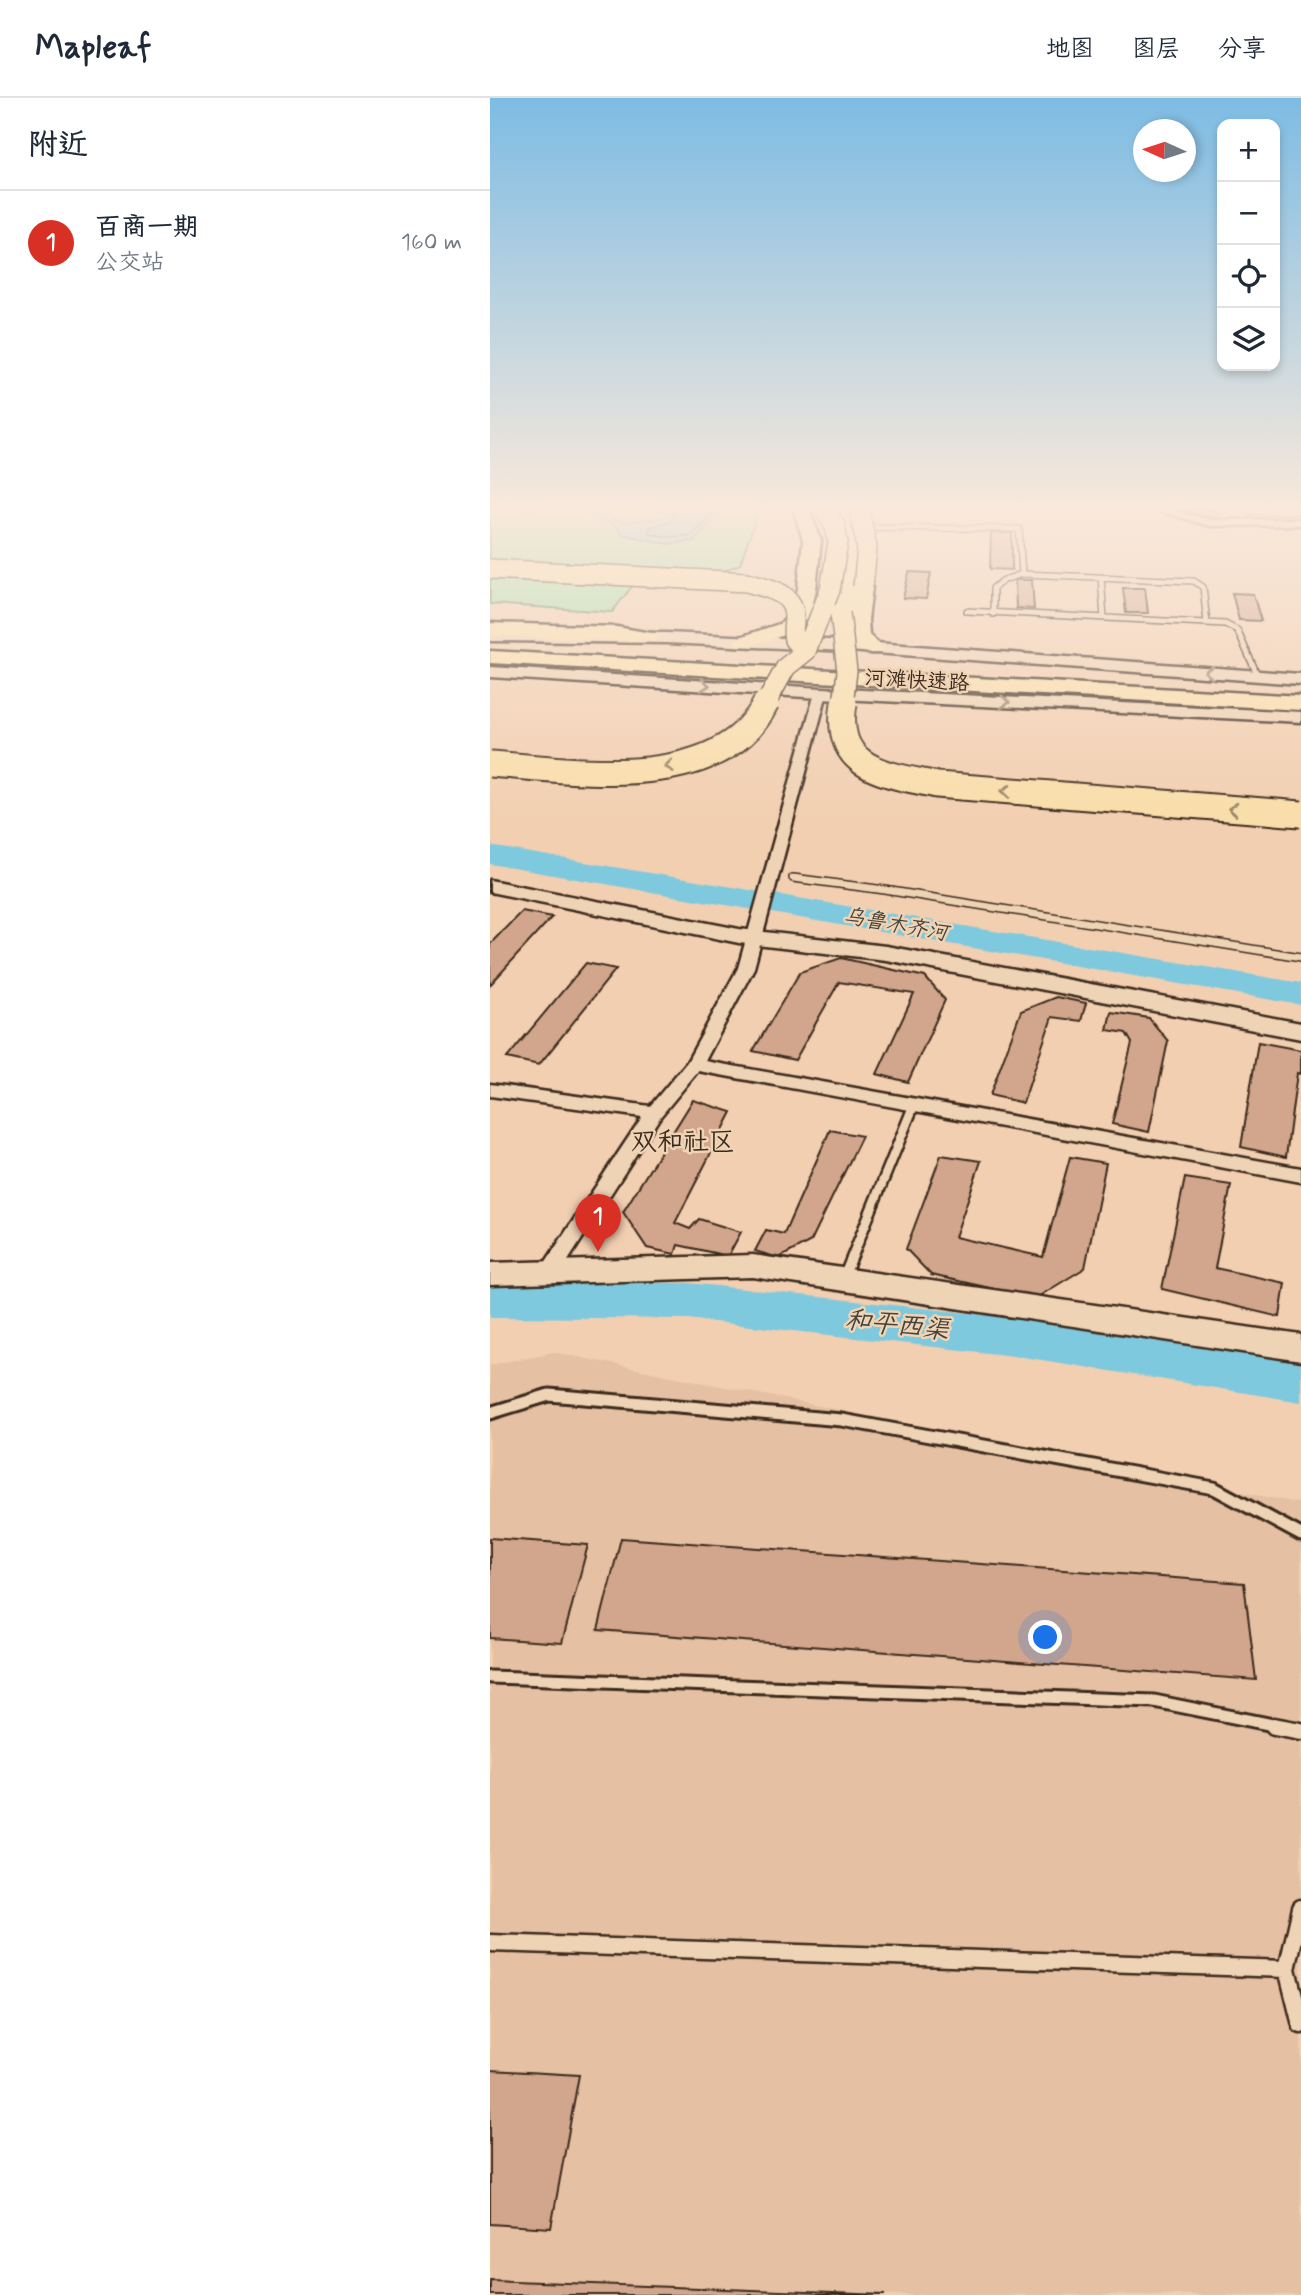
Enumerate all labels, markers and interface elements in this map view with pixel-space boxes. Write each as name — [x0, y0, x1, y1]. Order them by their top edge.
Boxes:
text: Mapleaf — [35, 26, 151, 70]
text: 地图 — [1046, 34, 1094, 65]
text: 图层 — [1132, 34, 1180, 65]
text: 分享 — [1218, 34, 1266, 65]
north arrow — [1133, 119, 1196, 182]
map controls — [1217, 119, 1280, 371]
button: + — [1217, 119, 1280, 182]
text: 附近 — [28, 126, 88, 165]
button: − — [1217, 182, 1280, 245]
text: 百商一期 — [95, 211, 199, 245]
text: 1 — [46, 228, 56, 258]
text: 160 m — [401, 228, 462, 258]
button: locate — [1217, 245, 1280, 308]
text: 公交站 — [95, 248, 164, 278]
button: layers — [1217, 308, 1280, 371]
street label: 河滩快速路 — [864, 664, 970, 698]
one-way arrow — [1203, 665, 1214, 680]
one-way arrow — [700, 677, 711, 692]
one-way arrow — [1000, 694, 1011, 709]
one-way arrow — [664, 759, 675, 774]
one-way arrow — [1000, 784, 1011, 799]
one-way arrow — [1227, 802, 1238, 817]
water label: 乌鲁木齐河 — [842, 902, 953, 948]
district label: 双和社区 — [631, 1126, 735, 1160]
pin: 1 — [575, 1194, 621, 1252]
water label: 和平西渠 — [843, 1304, 952, 1349]
your location — [1028, 1620, 1062, 1654]

